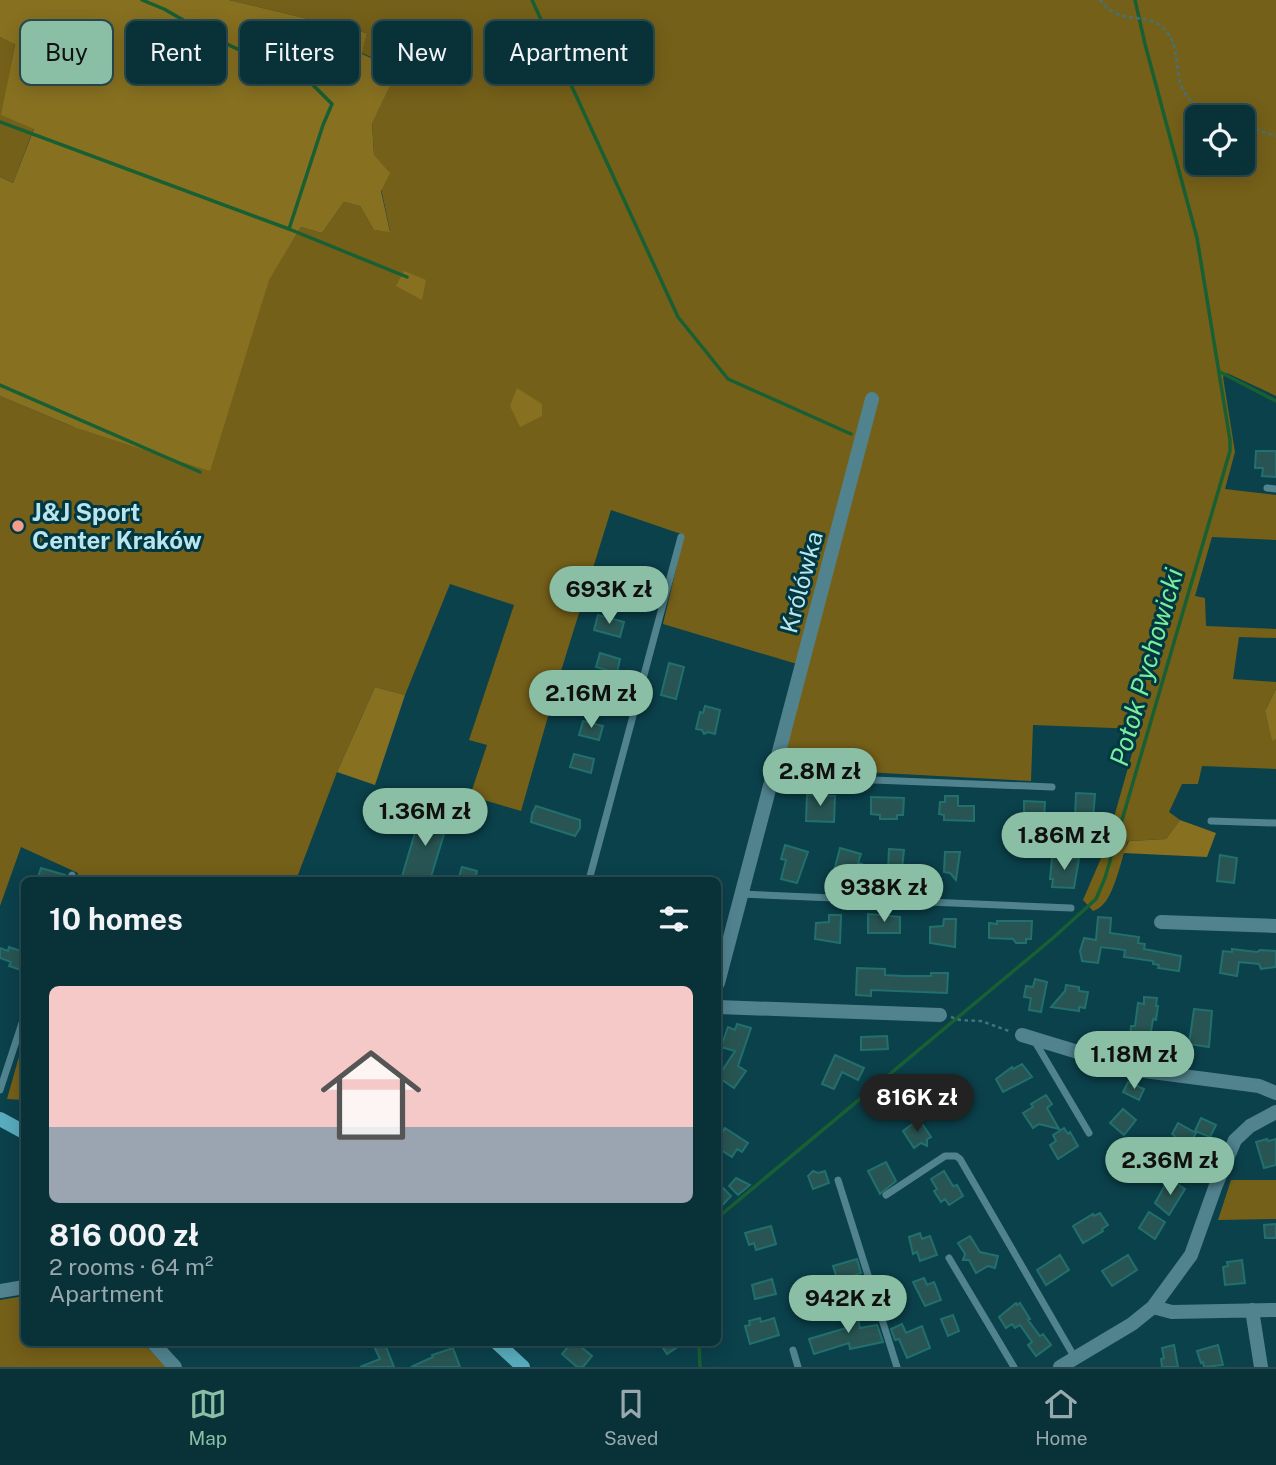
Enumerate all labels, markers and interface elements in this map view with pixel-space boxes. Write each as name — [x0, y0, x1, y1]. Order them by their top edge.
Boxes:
chip: Buy — [21, 21, 112, 84]
chip: Rent — [126, 21, 226, 84]
chip: Filters — [240, 21, 359, 84]
chip: New — [373, 21, 471, 84]
chip: Apartment — [485, 21, 653, 84]
map controls — [1185, 105, 1255, 175]
button: locate — [1185, 105, 1255, 175]
place label: J&J Sport Center Kraków — [32, 498, 202, 554]
marker: J&J Sport Center Kraków — [10, 518, 26, 534]
street label: Królówka — [774, 528, 828, 636]
water label: Potok Pychowicki — [1103, 564, 1189, 769]
pin: 693K zł — [544, 566, 674, 626]
text: 693K zł — [565, 575, 653, 602]
pin: 2.16M zł — [519, 670, 663, 730]
text: 2.16M zł — [545, 679, 637, 706]
pin: 2.8M zł — [755, 748, 885, 808]
text: 2.8M zł — [779, 757, 861, 784]
pin: 1.36M zł — [353, 788, 497, 848]
text: 1.36M zł — [379, 797, 471, 824]
pin: 1.86M zł — [992, 812, 1136, 872]
text: 1.86M zł — [1018, 821, 1110, 848]
pin: 938K zł — [819, 864, 949, 924]
text: 938K zł — [840, 873, 928, 900]
icon: filters — [655, 900, 693, 938]
text: 10 homes — [49, 901, 183, 937]
icon: home — [308, 1032, 434, 1158]
pin: 1.18M zł — [1062, 1032, 1206, 1091]
text: 1.18M zł — [1090, 1040, 1178, 1067]
pin: 816K zł — [852, 1074, 982, 1134]
text: 816K zł — [876, 1083, 958, 1110]
pin: 2.36M zł — [1098, 1138, 1242, 1197]
text: 2.36M zł — [1121, 1146, 1219, 1173]
text: 816 000 zł — [49, 1217, 199, 1253]
text: 2 rooms · 64 m² — [49, 1253, 213, 1280]
pin: 942K zł — [783, 1276, 913, 1335]
text: Apartment — [49, 1280, 164, 1307]
text: 942K zł — [805, 1284, 891, 1311]
tab: Map — [188, 1385, 227, 1449]
tab: Saved — [604, 1385, 658, 1449]
tab: Home — [1035, 1385, 1088, 1449]

